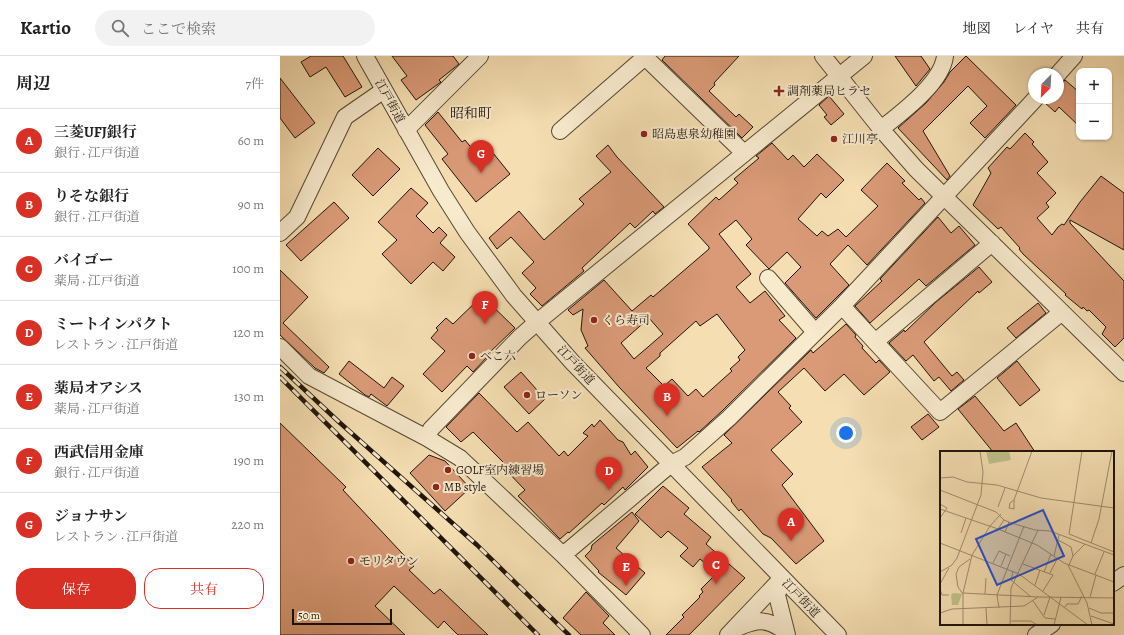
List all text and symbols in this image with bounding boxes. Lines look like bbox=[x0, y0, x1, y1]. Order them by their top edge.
search box bbox=[95, 10, 375, 46]
text: Kartio bbox=[20, 15, 71, 41]
icon: search bbox=[109, 17, 131, 39]
text: ここで検索 bbox=[141, 19, 216, 39]
text: 地図 bbox=[963, 19, 991, 38]
text: レイヤ bbox=[1013, 19, 1054, 38]
text: 共有 bbox=[1076, 19, 1104, 38]
north arrow bbox=[1028, 68, 1064, 104]
map controls bbox=[1076, 68, 1112, 140]
button: + bbox=[1076, 68, 1112, 104]
text: 周辺 bbox=[16, 72, 50, 95]
text: 7件 bbox=[246, 75, 264, 92]
street label: 江戸街道 bbox=[371, 76, 409, 126]
place label: 調剤薬局ヒラセ bbox=[787, 83, 871, 99]
marker: 調剤薬局ヒラセ bbox=[774, 86, 784, 96]
district label: 昭和町 bbox=[450, 104, 492, 123]
button: − bbox=[1076, 104, 1112, 140]
text: 三菱UFJ銀行 bbox=[54, 122, 137, 142]
place label: 昭島恵泉幼稚園 bbox=[652, 126, 736, 142]
marker: 昭島恵泉幼稚園 bbox=[639, 129, 649, 139]
place label: 江川亭 bbox=[842, 131, 878, 147]
text: A bbox=[25, 132, 33, 149]
text: 60 m bbox=[238, 132, 264, 149]
marker: 江川亭 bbox=[829, 134, 839, 144]
pin: G bbox=[468, 140, 494, 173]
text: 銀行 · 江戸街道 bbox=[54, 144, 140, 161]
text: りそな銀行 bbox=[54, 186, 129, 206]
text: B bbox=[25, 196, 33, 213]
text: 90 m bbox=[238, 196, 264, 213]
text: 銀行 · 江戸街道 bbox=[54, 208, 140, 225]
text: バイゴー bbox=[54, 250, 113, 270]
text: C bbox=[25, 260, 33, 277]
text: 100 m bbox=[232, 260, 264, 277]
text: 薬局 · 江戸街道 bbox=[54, 272, 140, 289]
pin: F bbox=[472, 291, 498, 324]
place label: くら寿司 bbox=[602, 312, 650, 328]
text: ミートインパクト bbox=[54, 314, 172, 334]
marker: くら寿司 bbox=[589, 315, 599, 325]
text: D bbox=[24, 324, 34, 341]
text: 120 m bbox=[233, 324, 264, 341]
text: レストラン · 江戸街道 bbox=[54, 336, 178, 353]
street label: 江戸街道 bbox=[554, 342, 598, 388]
place label: べこ六 bbox=[480, 348, 516, 364]
marker: べこ六 bbox=[467, 351, 477, 361]
text: 薬局オアシス bbox=[54, 378, 143, 398]
pin: B bbox=[654, 383, 680, 416]
place label: ローソン bbox=[535, 387, 583, 403]
text: E bbox=[25, 388, 33, 405]
text: 130 m bbox=[234, 388, 264, 405]
marker: ローソン bbox=[522, 390, 532, 400]
text: 薬局 · 江戸街道 bbox=[54, 400, 140, 417]
your location bbox=[836, 423, 856, 443]
text: 西武信用金庫 bbox=[54, 442, 144, 462]
inset map bbox=[940, 451, 1114, 625]
text: F bbox=[26, 452, 32, 469]
text: 190 m bbox=[233, 452, 264, 469]
pin: D bbox=[596, 457, 622, 490]
place label: GOLF室内練習場 bbox=[456, 462, 544, 478]
text: 銀行 · 江戸街道 bbox=[54, 464, 140, 481]
marker: GOLF室内練習場 bbox=[443, 465, 453, 475]
place label: MB style bbox=[444, 479, 486, 495]
marker: MB style bbox=[431, 482, 441, 492]
text: ジョナサン bbox=[54, 506, 128, 526]
pin: A bbox=[778, 508, 804, 541]
text: G bbox=[25, 516, 33, 533]
text: 220 m bbox=[231, 516, 264, 533]
text: レストラン · 江戸街道 bbox=[54, 528, 178, 545]
pin: C bbox=[703, 551, 729, 584]
place label: モリタウン bbox=[359, 553, 419, 569]
pin: E bbox=[613, 553, 639, 586]
marker: モリタウン bbox=[346, 556, 356, 566]
button: 保存 bbox=[16, 568, 136, 609]
button: 共有 bbox=[144, 568, 264, 609]
street label: 江戸街道 bbox=[779, 575, 823, 621]
scale bar bbox=[292, 607, 392, 626]
text: 50 m bbox=[298, 608, 320, 623]

